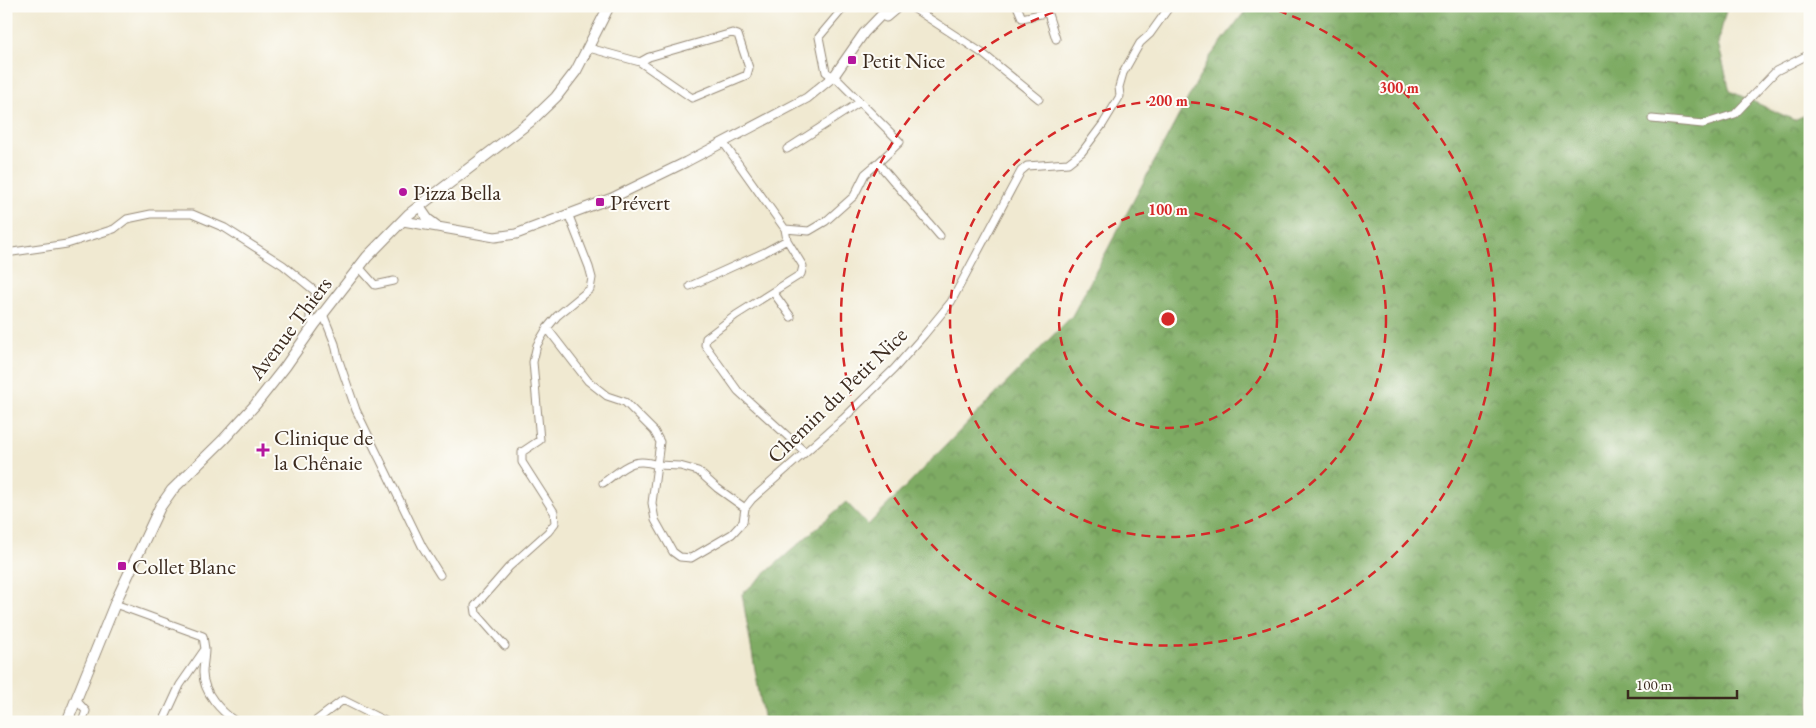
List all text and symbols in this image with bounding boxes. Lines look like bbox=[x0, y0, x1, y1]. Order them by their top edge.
place label: Petit Nice bbox=[862, 46, 946, 75]
marker: Petit Nice bbox=[846, 54, 858, 66]
text: 300 m bbox=[1379, 78, 1419, 97]
text: 200 m bbox=[1148, 91, 1188, 110]
place label: Pizza Bella bbox=[413, 178, 501, 207]
marker: Pizza Bella bbox=[397, 186, 409, 198]
place label: Prévert bbox=[610, 188, 670, 217]
marker: Prévert bbox=[594, 196, 606, 208]
text: 100 m bbox=[1148, 200, 1188, 219]
street label: Avenue Thiers bbox=[241, 271, 338, 386]
centre of rings bbox=[1159, 310, 1177, 328]
street label: Chemin du Petit Nice bbox=[761, 320, 914, 469]
place label: Clinique de la Chênaie bbox=[274, 423, 373, 477]
marker: Clinique de la Chênaie bbox=[256, 443, 270, 457]
place label: Collet Blanc bbox=[132, 552, 236, 581]
marker: Collet Blanc bbox=[116, 560, 128, 572]
scale bar bbox=[1628, 668, 1737, 700]
text: 100 m bbox=[1636, 675, 1673, 694]

